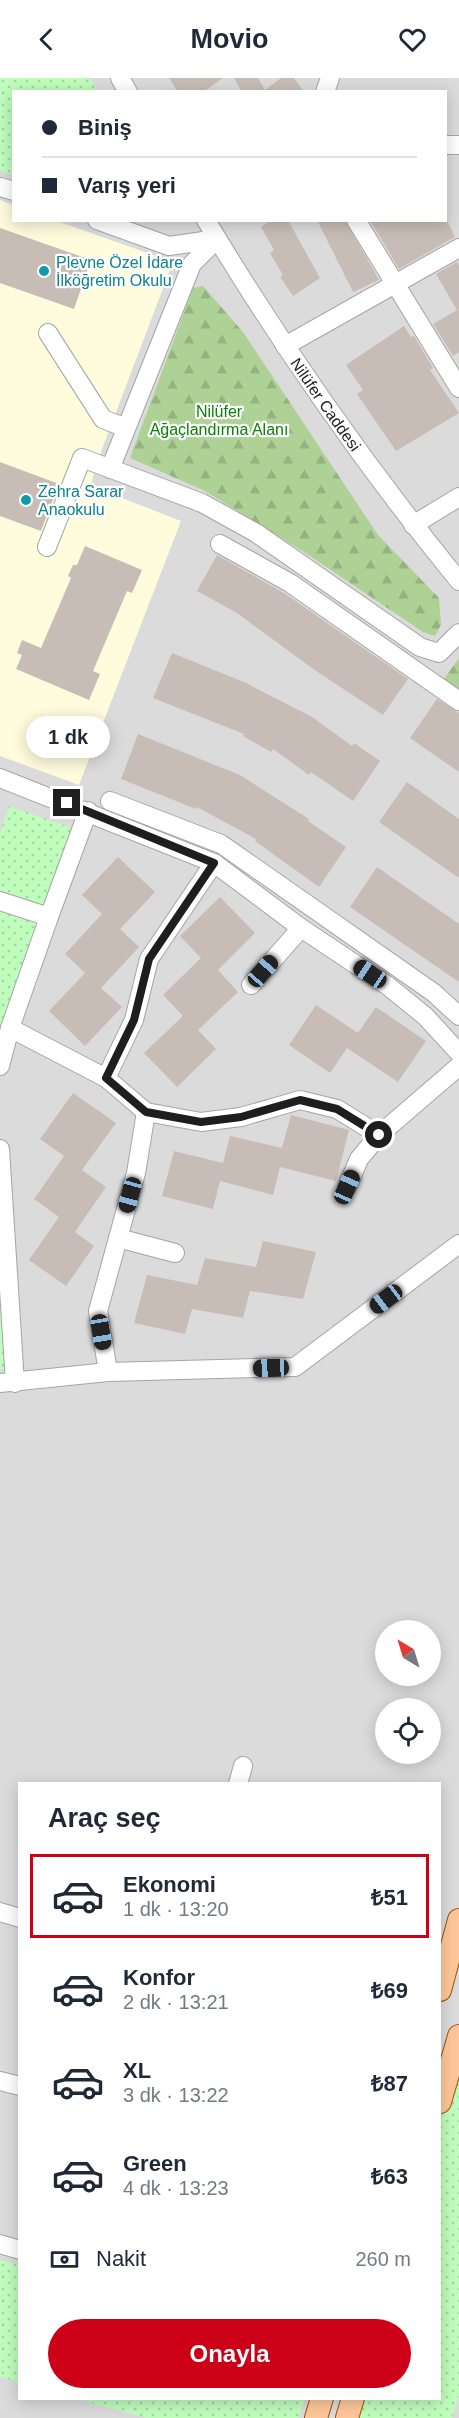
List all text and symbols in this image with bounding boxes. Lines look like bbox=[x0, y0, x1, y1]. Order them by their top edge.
icon: back bbox=[30, 23, 63, 56]
icon: heart bbox=[396, 23, 429, 56]
text: Movio bbox=[191, 24, 269, 54]
text: Biniş bbox=[78, 115, 132, 140]
text: Varış yeri bbox=[78, 173, 176, 198]
place label: Plevne Özel İdare İlköğretim Okulu bbox=[56, 253, 183, 289]
marker: Plevne Özel İdare İlköğretim Okulu bbox=[37, 264, 51, 278]
street label: Nilüfer Caddesi bbox=[287, 355, 364, 454]
park label: Nilüfer Ağaçlandırma Alanı bbox=[150, 403, 288, 438]
place label: Zehra Sarar Anaokulu bbox=[38, 483, 124, 518]
marker: Zehra Sarar Anaokulu bbox=[19, 493, 33, 507]
callout: 1 dk bbox=[25, 716, 109, 758]
text: 1 dk bbox=[48, 726, 88, 748]
route end bbox=[53, 789, 80, 816]
car bbox=[244, 952, 282, 990]
car bbox=[350, 956, 390, 992]
route start bbox=[365, 1121, 392, 1148]
car bbox=[331, 1167, 363, 1207]
car bbox=[117, 1175, 143, 1215]
car bbox=[366, 1281, 406, 1317]
car bbox=[89, 1313, 113, 1351]
car bbox=[253, 1358, 289, 1378]
north arrow bbox=[375, 1620, 441, 1686]
map controls bbox=[375, 1620, 441, 1764]
button: locate bbox=[375, 1698, 441, 1764]
text: Araç seç bbox=[48, 1803, 161, 1833]
icon: car bbox=[51, 1869, 105, 1923]
text: Ekonomi bbox=[123, 1872, 216, 1897]
text: ₺51 bbox=[371, 1885, 408, 1910]
text: 1 dk · 13:20 bbox=[123, 1898, 229, 1920]
icon: car bbox=[51, 1962, 105, 2016]
text: Konfor bbox=[123, 1965, 195, 1990]
text: ₺69 bbox=[371, 1978, 408, 2003]
text: 2 dk · 13:21 bbox=[123, 1991, 229, 2013]
icon: car bbox=[51, 2055, 105, 2109]
text: XL bbox=[123, 2058, 151, 2083]
text: ₺87 bbox=[371, 2071, 408, 2096]
text: 3 dk · 13:22 bbox=[123, 2084, 229, 2106]
icon: car bbox=[51, 2148, 105, 2202]
text: Green bbox=[123, 2151, 187, 2176]
text: ₺63 bbox=[371, 2164, 408, 2189]
text: 4 dk · 13:23 bbox=[123, 2177, 229, 2199]
icon: cash bbox=[48, 2243, 81, 2276]
text: Nakit bbox=[96, 2246, 146, 2271]
text: 260 m bbox=[355, 2248, 411, 2270]
button: Onayla bbox=[48, 2319, 411, 2388]

